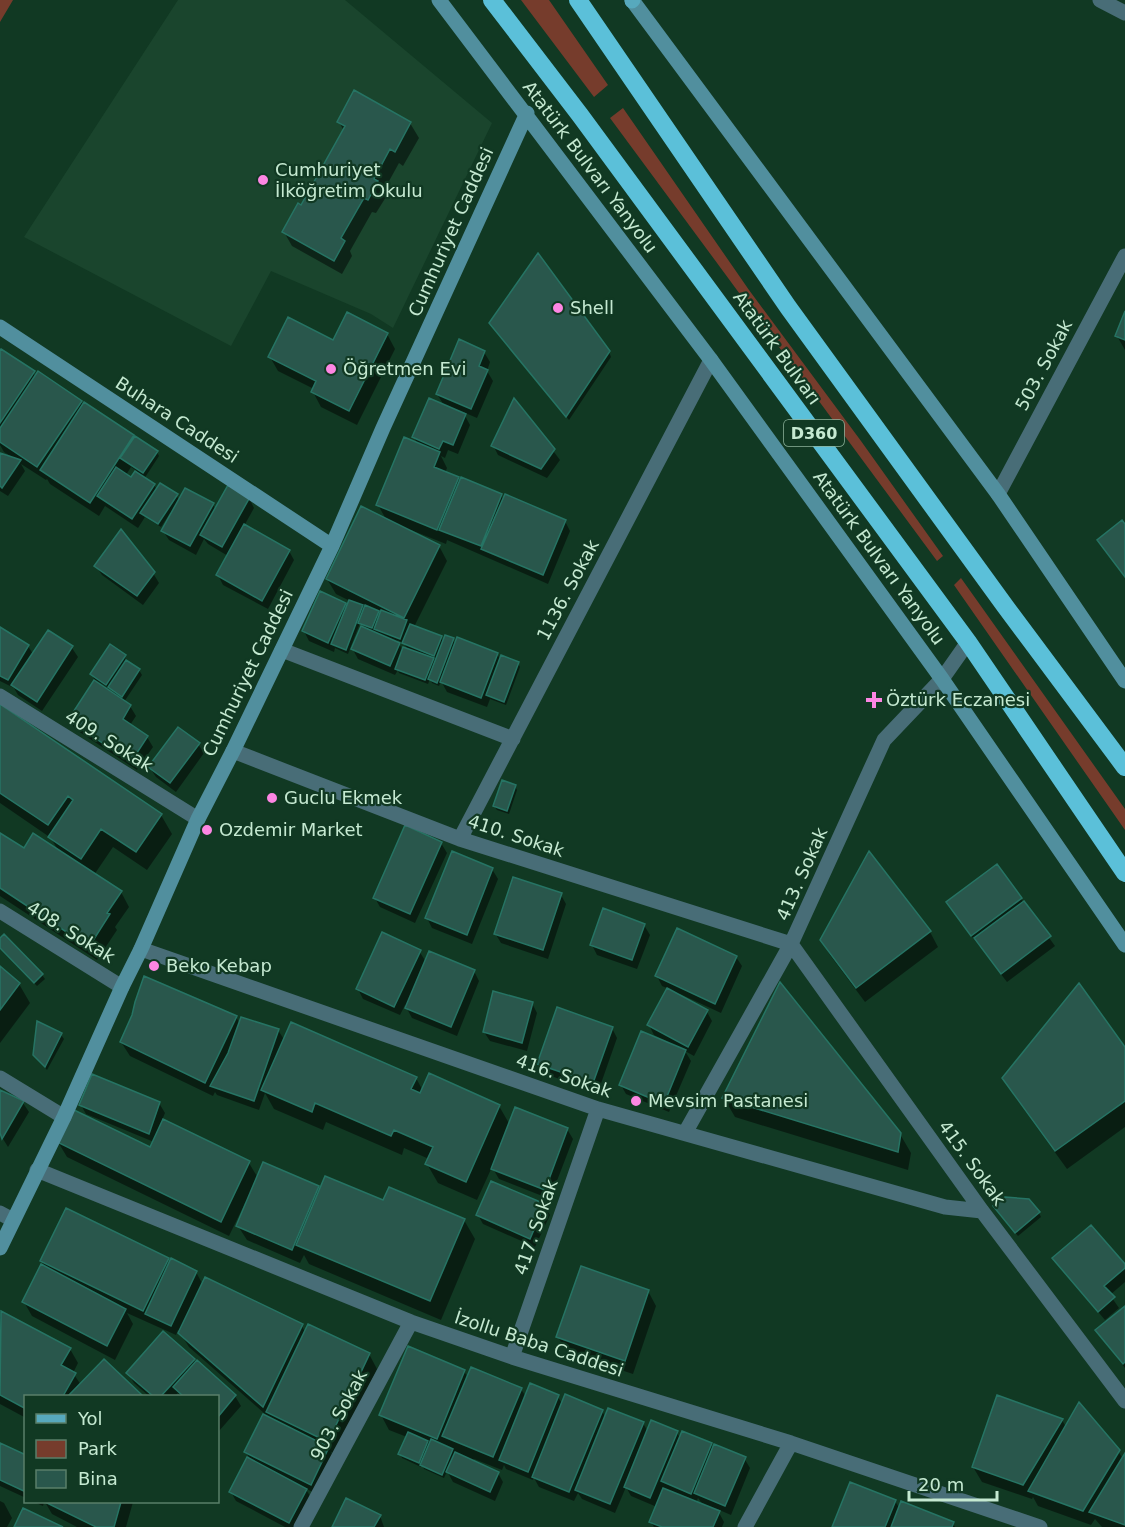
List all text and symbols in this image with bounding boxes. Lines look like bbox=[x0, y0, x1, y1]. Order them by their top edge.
street label: Atatürk Bulvarı Yanyolu bbox=[519, 77, 662, 257]
street label: Cumhuriyet Caddesi bbox=[404, 144, 497, 320]
place label: Cumhuriyet İlköğretim Okulu bbox=[275, 159, 423, 201]
marker: Cumhuriyet İlköğretim Okulu bbox=[256, 173, 270, 187]
street label: Atatürk Bulvarı bbox=[729, 287, 826, 408]
place label: Shell bbox=[570, 297, 614, 318]
marker: Shell bbox=[551, 301, 565, 315]
street label: 503. Sokak bbox=[1011, 315, 1077, 414]
place label: Öğretmen Evi bbox=[343, 358, 467, 379]
marker: Öğretmen Evi bbox=[324, 362, 338, 376]
street label: Buhara Caddesi bbox=[112, 372, 243, 467]
road number: D360 bbox=[784, 420, 844, 446]
street label: Atatürk Bulvarı Yanyolu bbox=[809, 467, 950, 649]
street label: 1136. Sokak bbox=[532, 535, 603, 644]
street label: Cumhuriyet Caddesi bbox=[198, 586, 297, 760]
place label: Öztürk Eczanesi bbox=[886, 689, 1030, 710]
marker: Öztürk Eczanesi bbox=[867, 693, 881, 707]
street label: 409. Sokak bbox=[61, 705, 158, 776]
place label: Guclu Ekmek bbox=[284, 787, 403, 808]
marker: Guclu Ekmek bbox=[265, 791, 279, 805]
street label: 410. Sokak bbox=[465, 810, 567, 861]
place label: Ozdemir Market bbox=[219, 819, 363, 840]
marker: Ozdemir Market bbox=[200, 823, 214, 837]
street label: 413. Sokak bbox=[772, 823, 832, 924]
street label: 408. Sokak bbox=[23, 896, 120, 967]
place label: Beko Kebap bbox=[166, 955, 272, 976]
marker: Beko Kebap bbox=[147, 959, 161, 973]
street label: 416. Sokak bbox=[514, 1049, 615, 1102]
place label: Mevsim Pastanesi bbox=[648, 1090, 808, 1111]
marker: Mevsim Pastanesi bbox=[629, 1094, 643, 1108]
street label: 415. Sokak bbox=[935, 1116, 1011, 1210]
street label: 417. Sokak bbox=[509, 1176, 562, 1277]
street label: İzollu Baba Caddesi bbox=[452, 1306, 626, 1381]
street label: 903. Sokak bbox=[306, 1365, 372, 1464]
legend bbox=[24, 1395, 219, 1503]
text: Yol bbox=[77, 1408, 103, 1429]
text: Park bbox=[78, 1438, 117, 1459]
scale bar bbox=[909, 1464, 998, 1502]
text: Bina bbox=[78, 1468, 118, 1489]
text: 20 m bbox=[918, 1474, 964, 1495]

